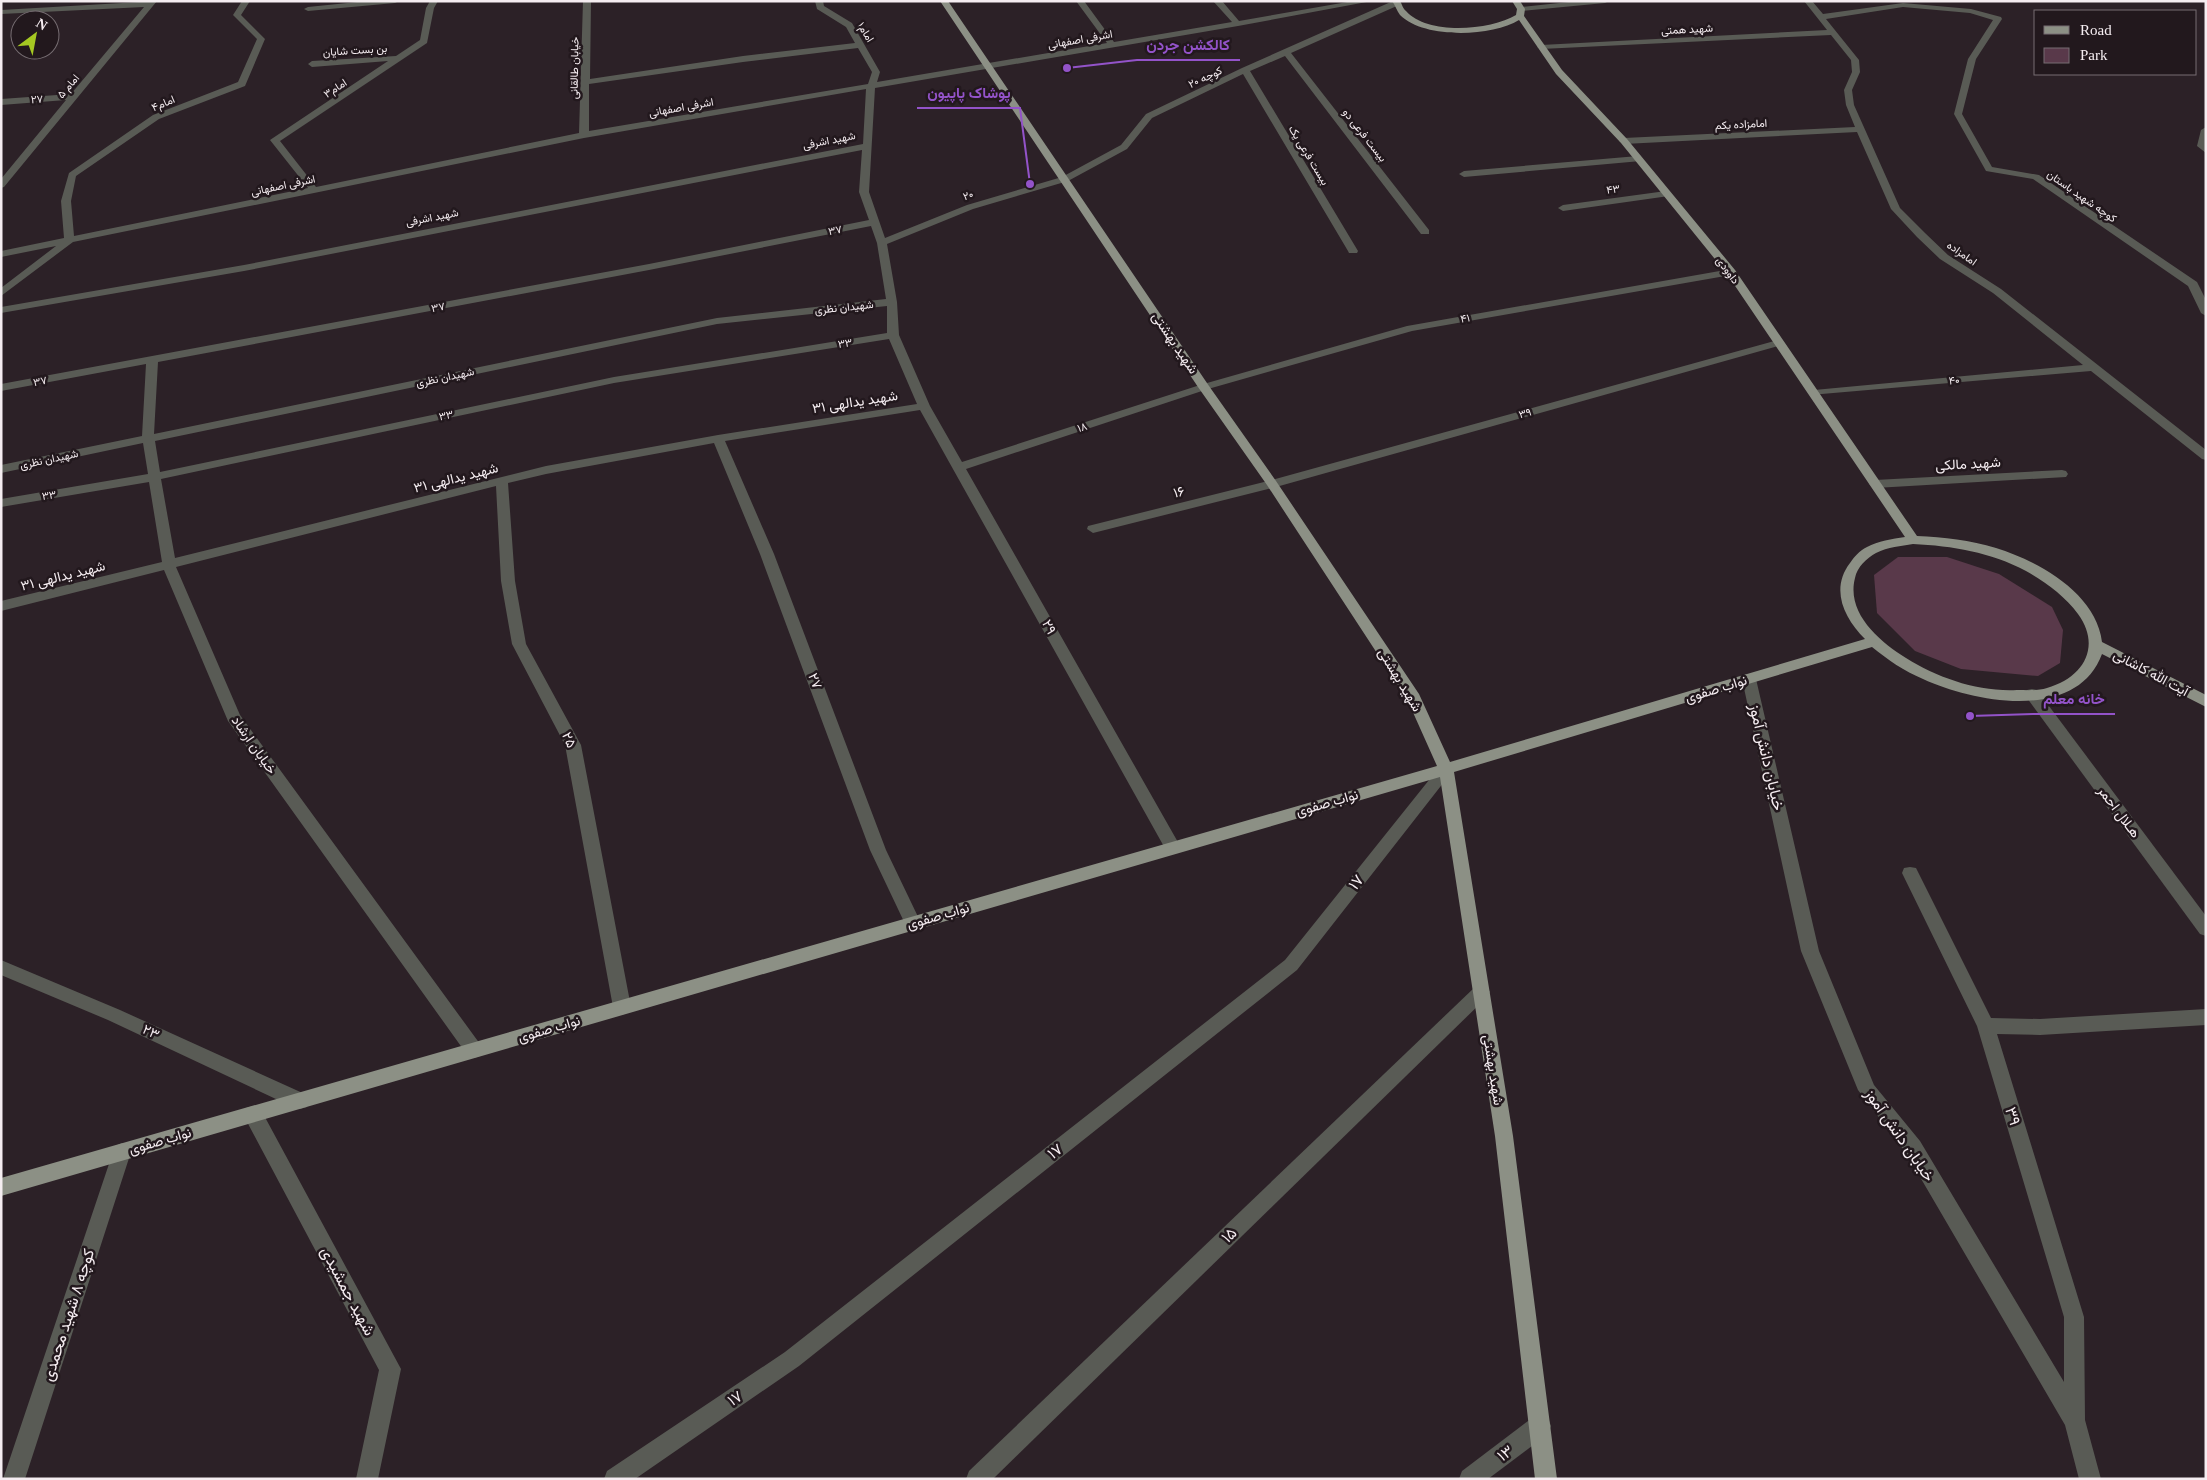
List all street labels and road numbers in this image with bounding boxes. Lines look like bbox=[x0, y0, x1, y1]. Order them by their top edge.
street label: امام۱ bbox=[854, 20, 877, 45]
street label: شهید همتی bbox=[1661, 22, 1714, 37]
street label: اشرفی اصفهانی bbox=[1047, 27, 1113, 52]
street label: خیابان طالقانی bbox=[567, 37, 582, 99]
street label: بن بست شایان bbox=[322, 42, 388, 59]
street label: کوچه ۲۰ bbox=[1186, 64, 1225, 92]
street label: امام ۵ bbox=[55, 72, 83, 102]
street label: امام۳ bbox=[321, 76, 350, 102]
street label: ۲۷ bbox=[31, 93, 44, 105]
street label: امام۴ bbox=[150, 93, 177, 115]
street label: اشرفی اصفهانی bbox=[648, 95, 714, 120]
street label: بیست فرعی دو bbox=[1340, 106, 1389, 164]
street label: امامزاده یکم bbox=[1715, 117, 1768, 133]
street label: بیست فرعی یک bbox=[1286, 123, 1331, 187]
street label: شهید اشرفی bbox=[802, 129, 857, 152]
street label: کوچه شهید باستان bbox=[2044, 168, 2119, 226]
street label: اشرفی اصفهانی bbox=[250, 172, 316, 199]
street label: ۴۳ bbox=[1606, 182, 1620, 196]
street label: ۲۰ bbox=[961, 188, 975, 202]
street label: شهید اشرفی bbox=[405, 206, 460, 229]
street label: ۳۷ bbox=[827, 223, 843, 237]
street label: امامزاده bbox=[1944, 238, 1979, 268]
street label: داوودی bbox=[1713, 254, 1742, 286]
street label: شهیدان نظری bbox=[814, 298, 875, 317]
street label: ۳۷ bbox=[430, 300, 446, 314]
street label: شهید بهشتی bbox=[1148, 309, 1201, 377]
street label: ۴۱ bbox=[1459, 311, 1471, 325]
street label: ۳۳ bbox=[837, 336, 853, 350]
street label: شهیدان نظری bbox=[415, 365, 476, 390]
street label: ۳۷ bbox=[32, 374, 48, 388]
street label: ۴۰ bbox=[1948, 374, 1960, 386]
street label: ۳۱ شهید یدالهی bbox=[811, 388, 899, 417]
street label: ۳۹ bbox=[1517, 406, 1533, 420]
street label: ۳۳ bbox=[438, 408, 454, 422]
street label: ۱۸ bbox=[1076, 420, 1089, 434]
street label: شهیدان نظری bbox=[19, 447, 80, 472]
street label: شهید مالکی bbox=[1935, 455, 2001, 474]
street label: ۳۱ شهید یدالهی bbox=[412, 460, 500, 497]
street label: ۱۶ bbox=[1172, 483, 1186, 501]
street label: ۳۳ bbox=[41, 488, 57, 502]
street label: ۳۱ شهید یدالهی bbox=[19, 558, 107, 595]
street label: ۲۹ bbox=[1039, 617, 1059, 637]
street label: شهید بهشتی bbox=[1374, 646, 1425, 715]
street label: آیت الله کاشانی bbox=[2110, 646, 2193, 701]
street label: ۲۷ bbox=[805, 671, 825, 691]
street label: نواب صفوی bbox=[1683, 672, 1749, 706]
street label: خیابان دانش آموز bbox=[1744, 701, 1788, 813]
street label: خیابان ارشاد bbox=[228, 713, 279, 777]
street label: ۲۵ bbox=[559, 730, 579, 750]
street label: هـلال احمر bbox=[2093, 783, 2143, 842]
street label: نواب صفوی bbox=[1294, 787, 1360, 820]
street label: ۱۷ bbox=[1345, 871, 1367, 893]
street label: نواب صفوی bbox=[905, 900, 971, 933]
street label: نواب صفوی bbox=[516, 1013, 582, 1046]
street label: ۲۳ bbox=[140, 1022, 162, 1042]
street label: شهید بهشتی bbox=[1479, 1034, 1506, 1106]
street label: خیابان دانش آموز bbox=[1860, 1085, 1938, 1186]
street label: ۳۹ bbox=[2002, 1105, 2024, 1127]
street label: نواب صفوی bbox=[127, 1125, 193, 1158]
street label: ۱۷ bbox=[1044, 1140, 1066, 1162]
street label: ۱۵ bbox=[1218, 1224, 1240, 1246]
street label: شهید جمشیدی bbox=[316, 1244, 378, 1339]
street label: کوچه ۸ شهید محمدی bbox=[39, 1247, 100, 1384]
street label: ۱۷ bbox=[724, 1387, 746, 1409]
street label: ۱۳ bbox=[1494, 1442, 1516, 1464]

